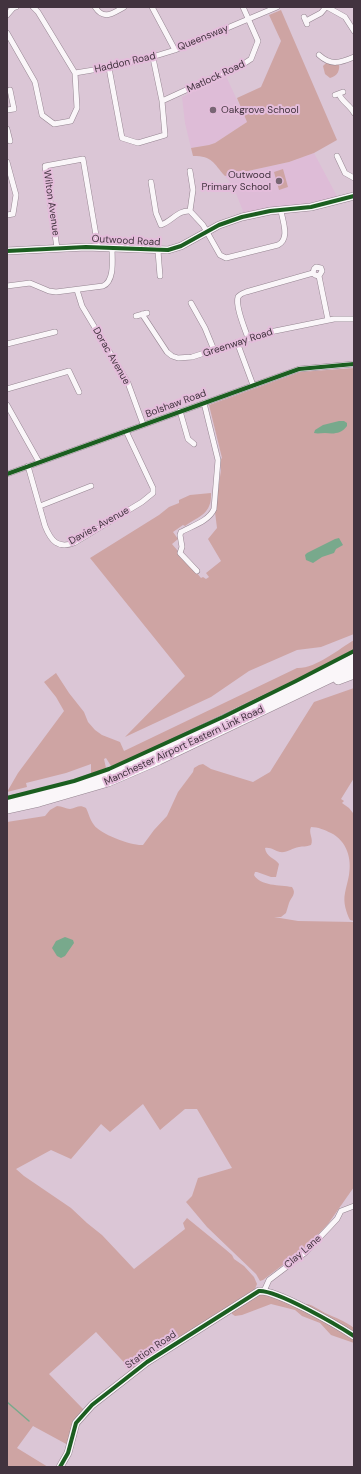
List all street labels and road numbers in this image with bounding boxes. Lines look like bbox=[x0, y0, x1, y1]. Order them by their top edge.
street label: Queensway bbox=[176, 22, 230, 54]
street label: Haddon Road bbox=[93, 50, 157, 76]
street label: Matlock Road bbox=[185, 58, 247, 96]
street label: Wilton Avenue bbox=[40, 169, 62, 237]
street label: Outwood Road bbox=[91, 233, 161, 249]
street label: Dorac Avenue bbox=[90, 325, 132, 387]
street label: Greenway Road bbox=[202, 326, 274, 360]
street label: Bolshaw Road bbox=[144, 387, 208, 421]
street label: Davies Avenue bbox=[67, 504, 131, 548]
street label: Manchester Airport Eastern Link Road bbox=[102, 704, 266, 788]
street label: Clay Lane bbox=[282, 1233, 324, 1271]
street label: Station Road bbox=[123, 1329, 179, 1371]

